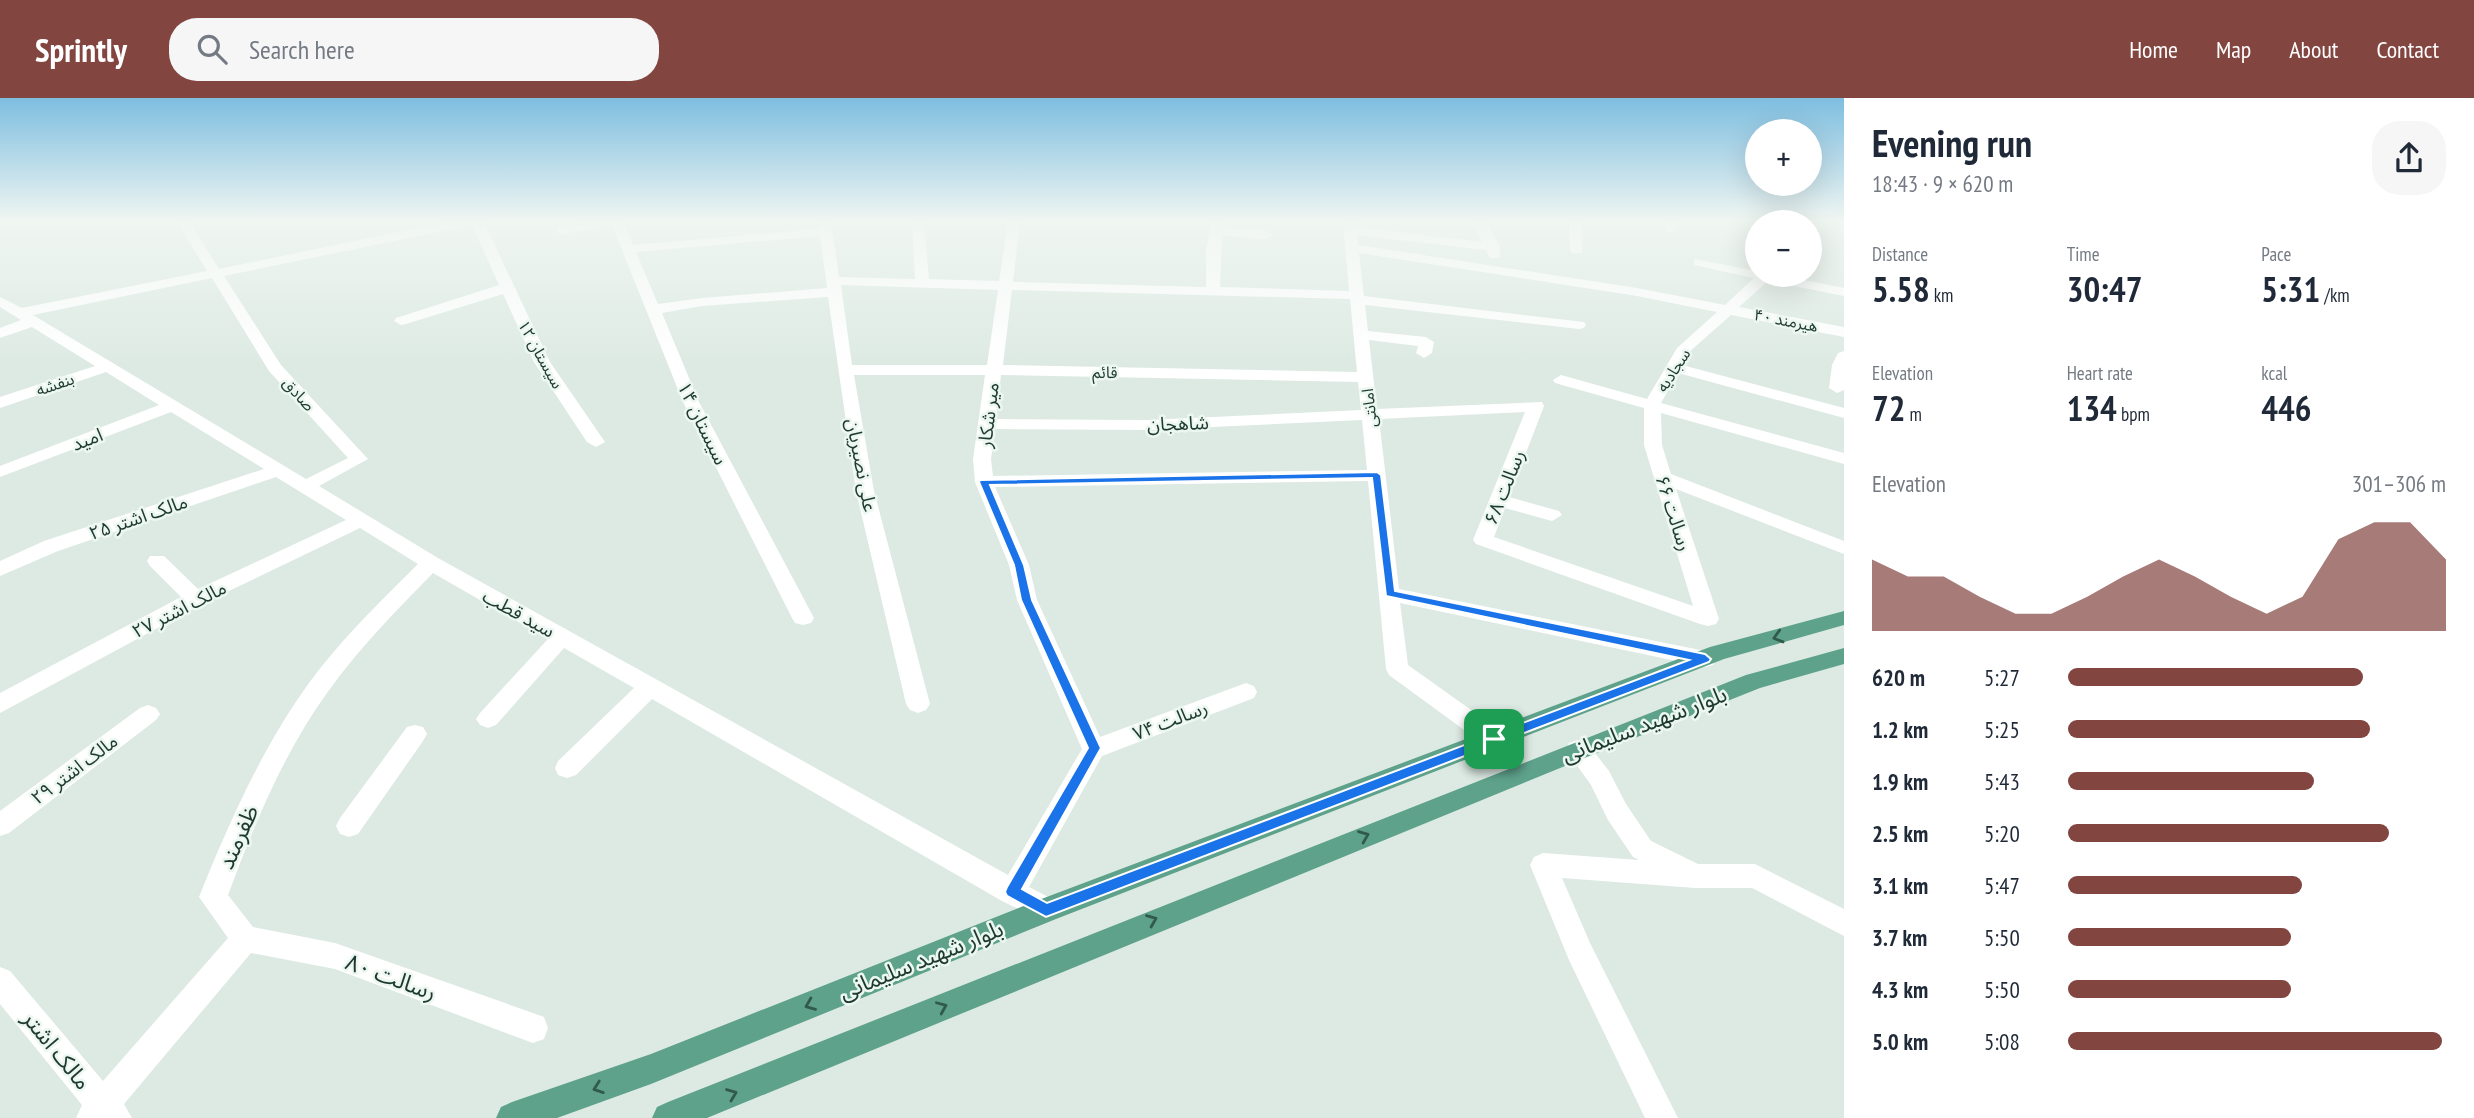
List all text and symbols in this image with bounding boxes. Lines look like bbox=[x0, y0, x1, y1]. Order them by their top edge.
search box bbox=[169, 18, 659, 81]
text: Sprintly bbox=[35, 28, 127, 71]
icon: search bbox=[193, 30, 231, 68]
text: Search here bbox=[249, 33, 355, 66]
text: Home bbox=[2129, 34, 2178, 65]
text: Map bbox=[2216, 34, 2251, 65]
text: About bbox=[2289, 34, 2338, 65]
text: Contact bbox=[2376, 34, 2439, 65]
text: Evening run bbox=[1872, 118, 2032, 167]
map controls bbox=[1745, 119, 1822, 287]
button: + bbox=[1745, 119, 1822, 196]
button: share bbox=[2372, 121, 2446, 195]
text: 18:43 · 9 × 620 m bbox=[1872, 169, 2013, 198]
button: − bbox=[1745, 210, 1822, 287]
text: Distance bbox=[1872, 242, 1928, 266]
text: Time bbox=[2067, 242, 2100, 266]
text: Pace bbox=[2261, 242, 2291, 266]
text: 5.58 bbox=[1872, 266, 1930, 312]
text: 30:47 bbox=[2067, 266, 2142, 312]
text: 5:31 bbox=[2261, 266, 2320, 312]
text: km bbox=[1930, 283, 1953, 307]
text: /km bbox=[2320, 283, 2350, 307]
street label: هیرمند ۴۰ bbox=[1752, 304, 1820, 336]
street label: سیستان ۱۲ bbox=[514, 316, 568, 392]
street label: سجادیه bbox=[1652, 345, 1694, 395]
text: Elevation bbox=[1872, 361, 1933, 385]
text: Heart rate bbox=[2067, 361, 2133, 385]
text: kcal bbox=[2261, 361, 2287, 385]
street label: قائم bbox=[1092, 362, 1118, 385]
street label: بنفشه bbox=[33, 368, 77, 400]
street label: صادق bbox=[278, 373, 320, 415]
street label: سیستان ۱۴ bbox=[673, 377, 733, 469]
street label: میر شکار bbox=[972, 381, 1004, 450]
text: 72 bbox=[1872, 385, 1905, 431]
text: 134 bbox=[2067, 385, 2117, 431]
text: 446 bbox=[2261, 385, 2312, 431]
street label: امانتی bbox=[1357, 388, 1381, 428]
text: m bbox=[1905, 402, 1922, 426]
text: bpm bbox=[2117, 402, 2150, 426]
street label: شاهجان bbox=[1147, 410, 1209, 436]
street label: علی نصیریان bbox=[841, 416, 883, 514]
street label: امید bbox=[68, 422, 106, 456]
street label: رسالت ۶۸ bbox=[1478, 446, 1530, 528]
text: Elevation bbox=[1872, 469, 1946, 498]
text: 301–306 m bbox=[2352, 469, 2446, 498]
street label: رسالت ۶۶ bbox=[1650, 472, 1698, 554]
street label: مالک اشتر ۲۵ bbox=[85, 489, 191, 545]
street label: مالک اشتر ۲۷ bbox=[128, 575, 230, 643]
street label: سید قطب bbox=[479, 583, 559, 643]
one-way arrow bbox=[1773, 628, 1785, 643]
text: 620 m bbox=[1872, 663, 1925, 692]
text: 5:27 bbox=[1984, 663, 2020, 692]
street label: بلوار شهید سلیمانی bbox=[1557, 679, 1731, 768]
street label: رسالت ۷۴ bbox=[1129, 695, 1211, 745]
pin bbox=[1464, 709, 1524, 769]
text: 1.2 km bbox=[1872, 715, 1928, 744]
text: 5:25 bbox=[1984, 715, 2020, 744]
icon: arrive bbox=[1475, 720, 1513, 758]
street label: مالک اشتر ۲۹ bbox=[26, 728, 122, 810]
text: 1.9 km bbox=[1872, 767, 1928, 796]
text: 5:43 bbox=[1984, 767, 2020, 796]
street label: ظفرمند bbox=[211, 800, 264, 873]
text: 2.5 km bbox=[1872, 819, 1928, 848]
text: 5:20 bbox=[1984, 819, 2020, 848]
one-way arrow bbox=[1357, 830, 1369, 844]
text: 3.1 km bbox=[1872, 871, 1928, 900]
text: 5:47 bbox=[1984, 871, 2020, 900]
street label: بلوار شهید سلیمانی bbox=[834, 913, 1007, 1006]
one-way arrow bbox=[1146, 915, 1158, 929]
text: 3.7 km bbox=[1872, 923, 1927, 952]
text: 5:50 bbox=[1984, 923, 2020, 952]
street label: رسالت ۸۰ bbox=[342, 947, 441, 1006]
text: 4.3 km bbox=[1872, 975, 1928, 1004]
text: 5:50 bbox=[1984, 975, 2020, 1004]
one-way arrow bbox=[805, 997, 818, 1011]
one-way arrow bbox=[935, 1001, 947, 1015]
street label: مالک اشتر bbox=[16, 1004, 98, 1095]
text: 5.0 km bbox=[1872, 1027, 1928, 1056]
text: 5:08 bbox=[1984, 1027, 2020, 1056]
one-way arrow bbox=[593, 1079, 605, 1093]
one-way arrow bbox=[725, 1088, 737, 1102]

